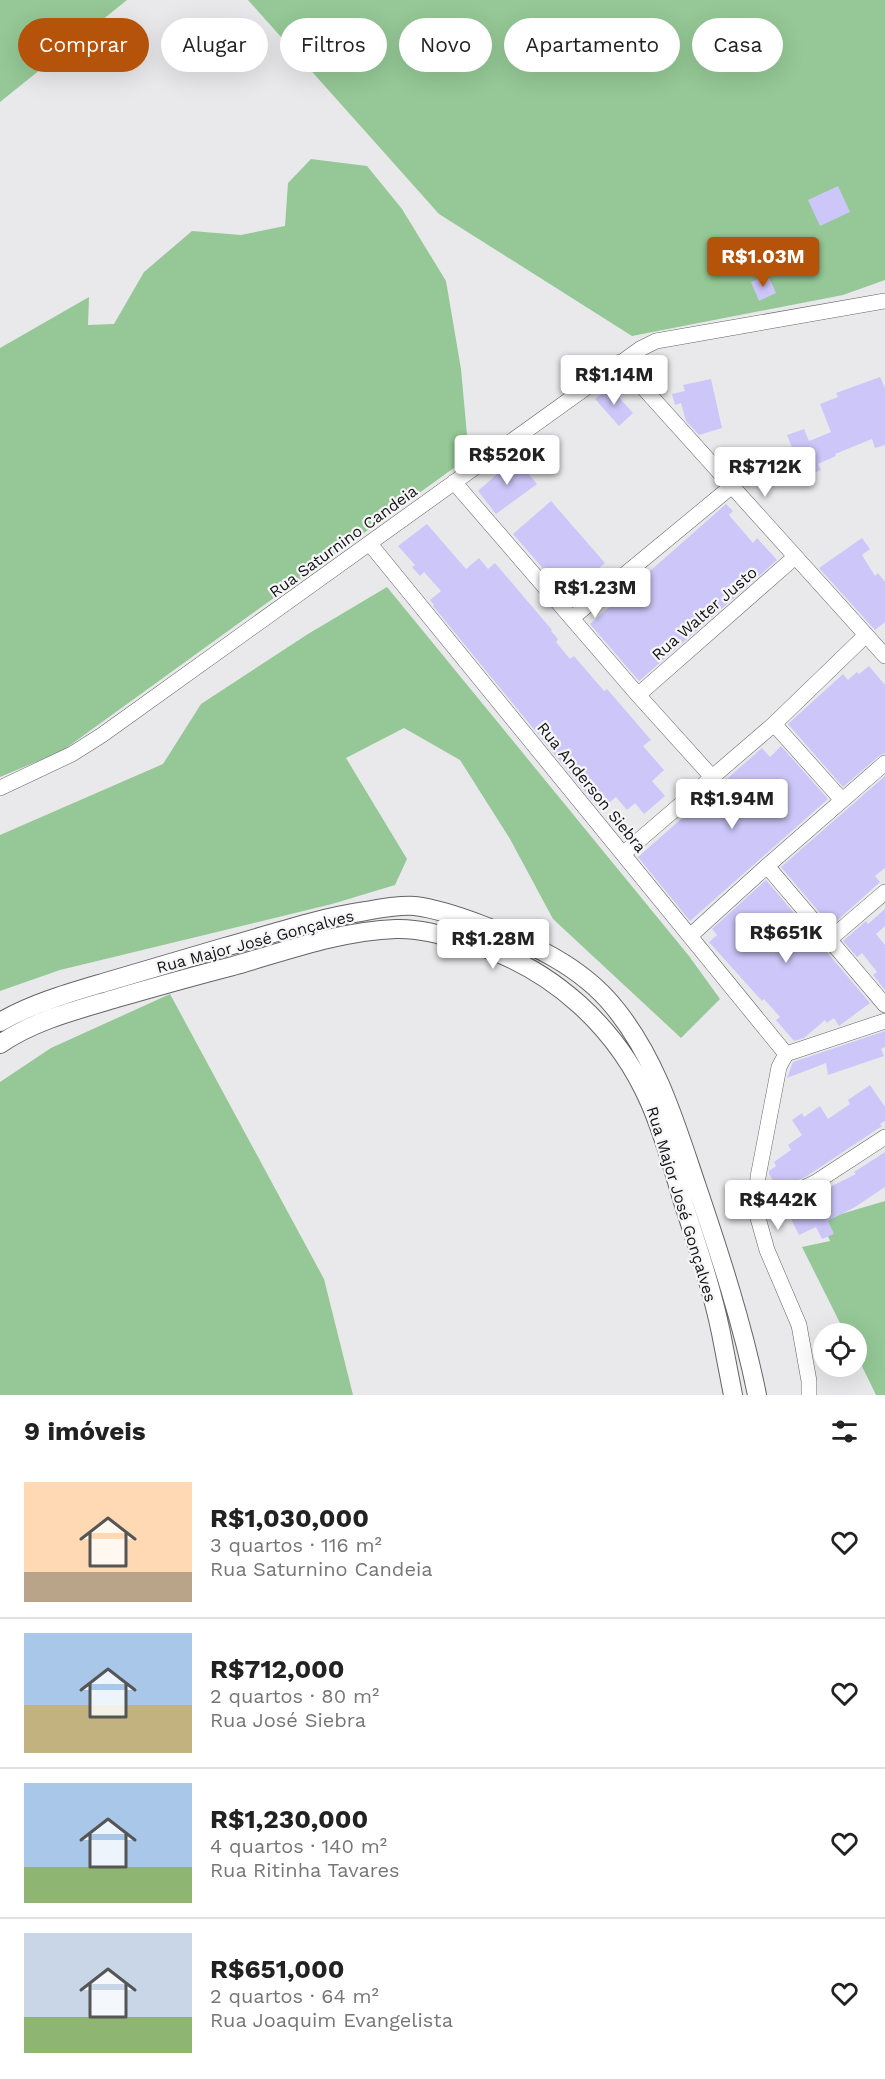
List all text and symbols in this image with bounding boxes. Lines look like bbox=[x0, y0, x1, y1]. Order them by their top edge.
chip: Comprar bbox=[18, 18, 149, 72]
chip: Alugar bbox=[161, 18, 268, 72]
chip: Filtros bbox=[280, 18, 387, 72]
chip: Novo bbox=[399, 18, 492, 72]
chip: Apartamento bbox=[504, 18, 680, 72]
chip: Casa bbox=[692, 18, 783, 72]
pin: R$1.03M bbox=[708, 237, 818, 288]
text: R$1.03M bbox=[721, 244, 805, 268]
pin: R$1.14M bbox=[559, 355, 669, 406]
text: R$1.14M bbox=[575, 362, 653, 386]
pin: R$520K bbox=[458, 435, 556, 486]
text: R$520K bbox=[469, 442, 545, 466]
pin: R$712K bbox=[716, 447, 814, 498]
text: R$712K bbox=[728, 454, 802, 478]
street label: Rua Saturnino Candeia bbox=[266, 481, 421, 601]
street label: Rua Walter Justo bbox=[648, 563, 761, 664]
pin: R$1.23M bbox=[540, 568, 650, 619]
text: R$1.23M bbox=[554, 575, 637, 599]
street label: Rua Anderson Siebra bbox=[533, 718, 650, 856]
pin: R$1.94M bbox=[677, 779, 787, 830]
text: R$1.94M bbox=[690, 786, 774, 810]
street label: Rua Major José Gonçalves bbox=[154, 906, 356, 977]
pin: R$651K bbox=[737, 913, 835, 964]
pin: R$1.28M bbox=[438, 919, 548, 970]
text: R$651K bbox=[749, 920, 823, 944]
text: R$1.28M bbox=[451, 926, 535, 950]
street label: Rua Major José Gonçalves bbox=[643, 1104, 720, 1304]
pin: R$442K bbox=[729, 1180, 827, 1231]
text: R$442K bbox=[739, 1187, 817, 1211]
map controls bbox=[813, 1323, 867, 1377]
button: locate bbox=[813, 1323, 867, 1377]
icon: filters bbox=[828, 1415, 861, 1448]
text: 9 imóveis bbox=[24, 1416, 146, 1446]
text: R$1,030,000 bbox=[210, 1503, 369, 1533]
icon: home bbox=[72, 1506, 144, 1578]
icon: heart bbox=[828, 1526, 861, 1559]
text: 3 quartos · 116 m² bbox=[210, 1533, 382, 1557]
text: Rua Saturnino Candeia bbox=[210, 1557, 433, 1581]
text: R$712,000 bbox=[210, 1654, 345, 1684]
icon: home bbox=[72, 1657, 144, 1729]
icon: heart bbox=[828, 1677, 861, 1710]
text: 2 quartos · 80 m² bbox=[210, 1684, 379, 1708]
text: Rua José Siebra bbox=[210, 1708, 366, 1732]
text: R$1,230,000 bbox=[210, 1804, 368, 1834]
icon: home bbox=[72, 1807, 144, 1879]
icon: heart bbox=[828, 1827, 861, 1860]
text: 4 quartos · 140 m² bbox=[210, 1834, 387, 1858]
text: Rua Ritinha Tavares bbox=[210, 1858, 400, 1882]
text: R$651,000 bbox=[210, 1954, 344, 1984]
icon: home bbox=[72, 1957, 144, 2029]
icon: heart bbox=[828, 1977, 861, 2010]
text: 2 quartos · 64 m² bbox=[210, 1984, 379, 2008]
text: Rua Joaquim Evangelista bbox=[210, 2008, 453, 2032]

